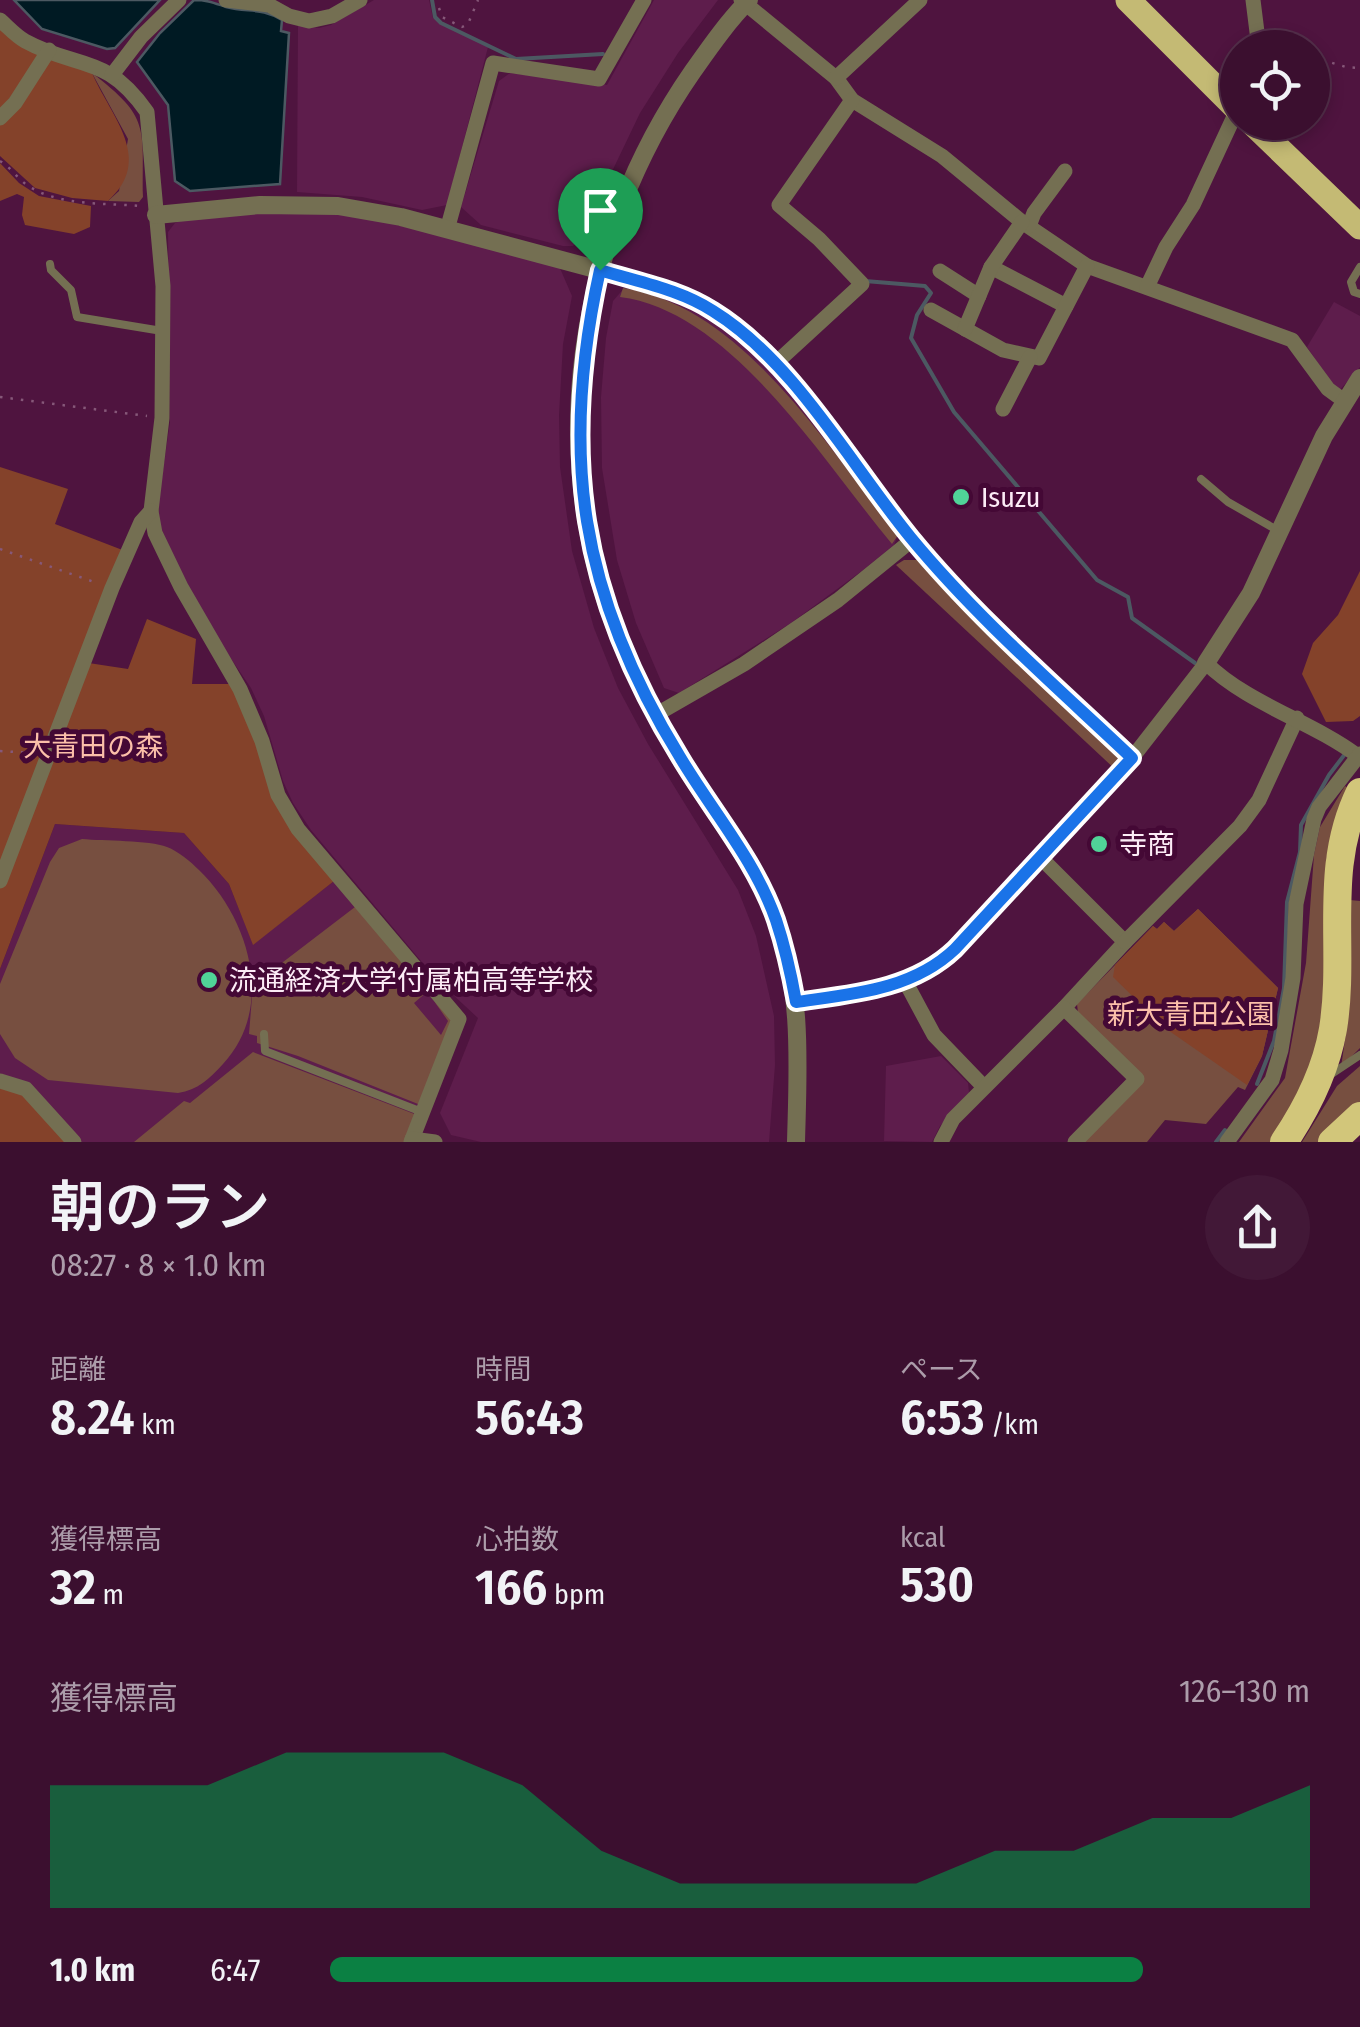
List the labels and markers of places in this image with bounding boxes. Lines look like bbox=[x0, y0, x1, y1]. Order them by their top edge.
pin bbox=[558, 168, 643, 271]
place label: Isuzu bbox=[981, 481, 1040, 514]
marker: Isuzu bbox=[950, 486, 972, 508]
place label: 寺商 bbox=[1119, 828, 1175, 861]
marker: 寺商 bbox=[1088, 833, 1110, 855]
place label: 流通経済大学付属柏高等学校 bbox=[229, 964, 593, 997]
marker: 流通経済大学付属柏高等学校 bbox=[198, 969, 220, 991]

